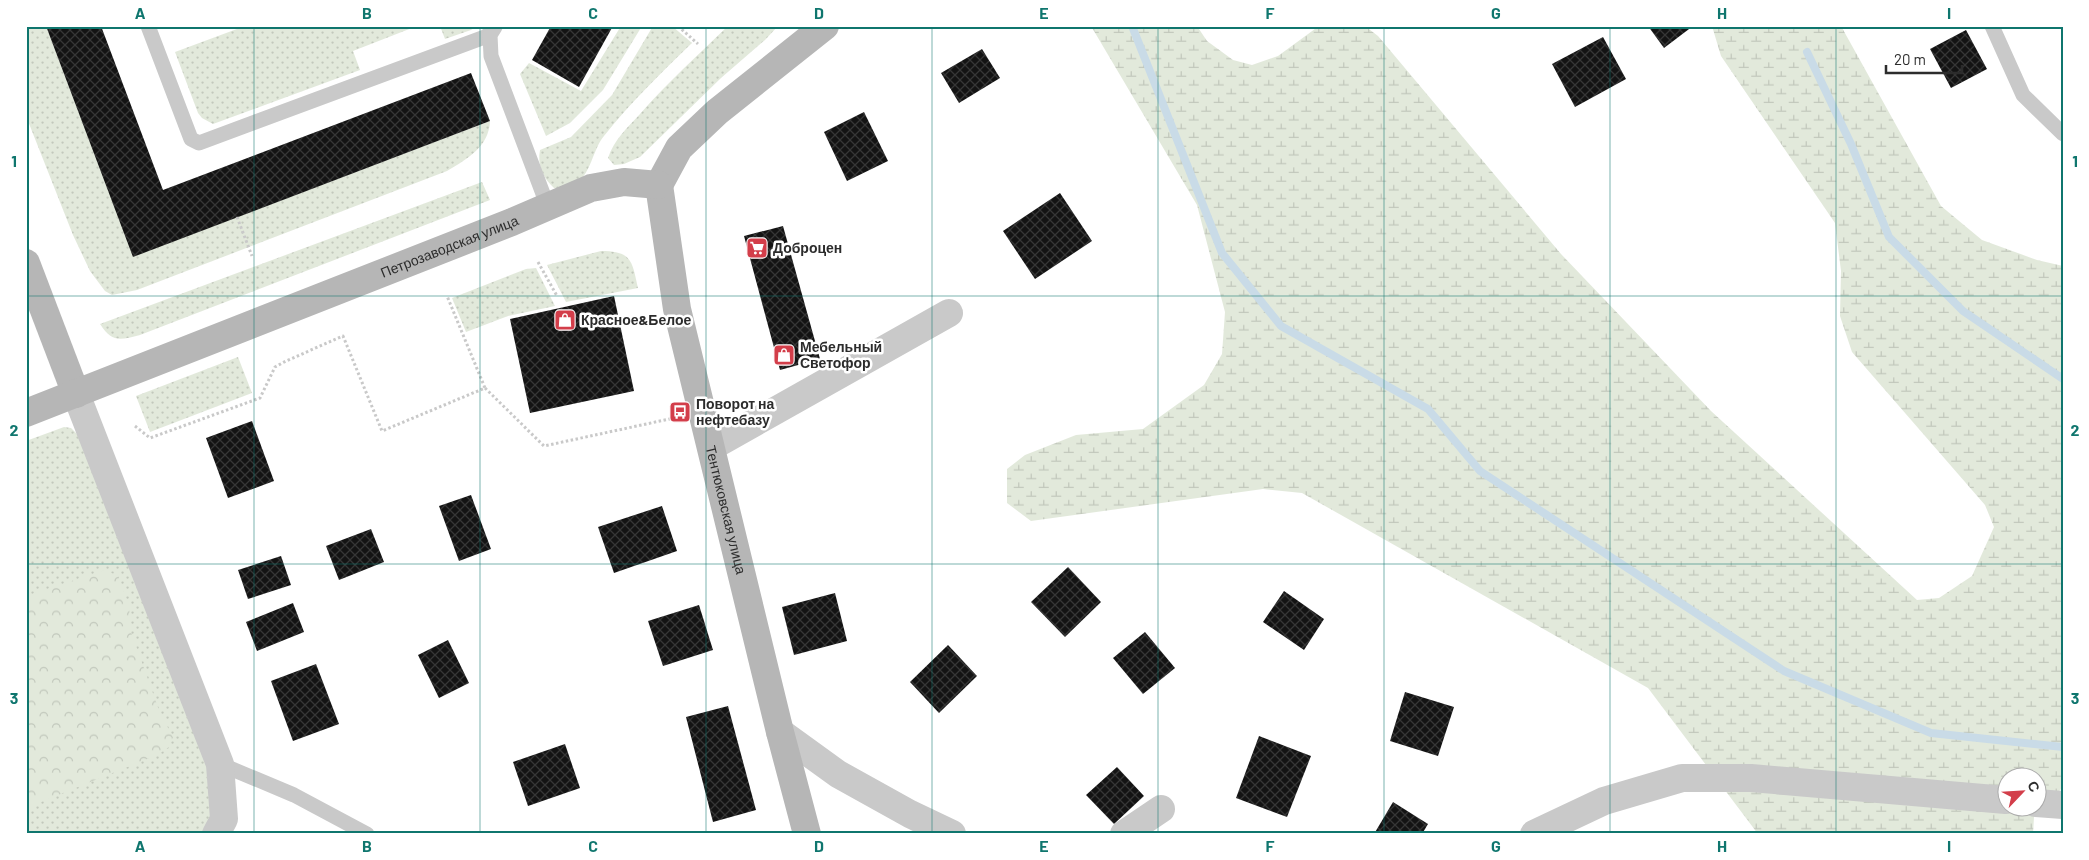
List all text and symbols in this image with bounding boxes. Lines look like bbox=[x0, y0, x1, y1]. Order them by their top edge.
text: A bbox=[135, 3, 146, 22]
text: B bbox=[362, 3, 372, 22]
text: C bbox=[588, 3, 598, 22]
text: D bbox=[814, 3, 824, 22]
text: E bbox=[1039, 3, 1049, 22]
text: F bbox=[1266, 3, 1275, 22]
text: G bbox=[1491, 3, 1501, 22]
text: H bbox=[1717, 3, 1727, 22]
text: I bbox=[1947, 3, 1951, 22]
scale bar bbox=[1886, 42, 1963, 74]
text: 20 m bbox=[1894, 50, 1926, 68]
text: 1 bbox=[11, 151, 17, 170]
text: 1 bbox=[2072, 151, 2078, 170]
street label: Петрозаводская улица bbox=[378, 211, 521, 281]
supermarket icon: Доброцен bbox=[745, 236, 769, 260]
place label: Доброцен bbox=[773, 239, 842, 256]
shop icon: Красное&Белое bbox=[553, 308, 577, 332]
place label: Красное&Белое bbox=[581, 311, 691, 328]
place label: Мебельный Светофор bbox=[800, 338, 882, 371]
shop icon: Мебельный Светофор bbox=[772, 343, 796, 367]
place label: Поворот на нефтебазу bbox=[696, 395, 774, 428]
bus stop icon: Поворот на нефтебазу bbox=[668, 400, 692, 424]
text: 2 bbox=[10, 420, 19, 439]
text: 2 bbox=[2071, 420, 2080, 439]
street label: Тентюковская улица bbox=[703, 444, 750, 576]
text: 3 bbox=[10, 688, 18, 707]
text: 3 bbox=[2071, 688, 2079, 707]
north arrow bbox=[1996, 768, 2046, 818]
text: С bbox=[2024, 778, 2044, 794]
text: A bbox=[135, 836, 146, 855]
text: B bbox=[362, 836, 372, 855]
text: C bbox=[588, 836, 598, 855]
text: D bbox=[814, 836, 824, 855]
text: E bbox=[1039, 836, 1049, 855]
text: F bbox=[1266, 836, 1275, 855]
text: G bbox=[1491, 836, 1501, 855]
text: H bbox=[1717, 836, 1727, 855]
text: I bbox=[1947, 836, 1951, 855]

